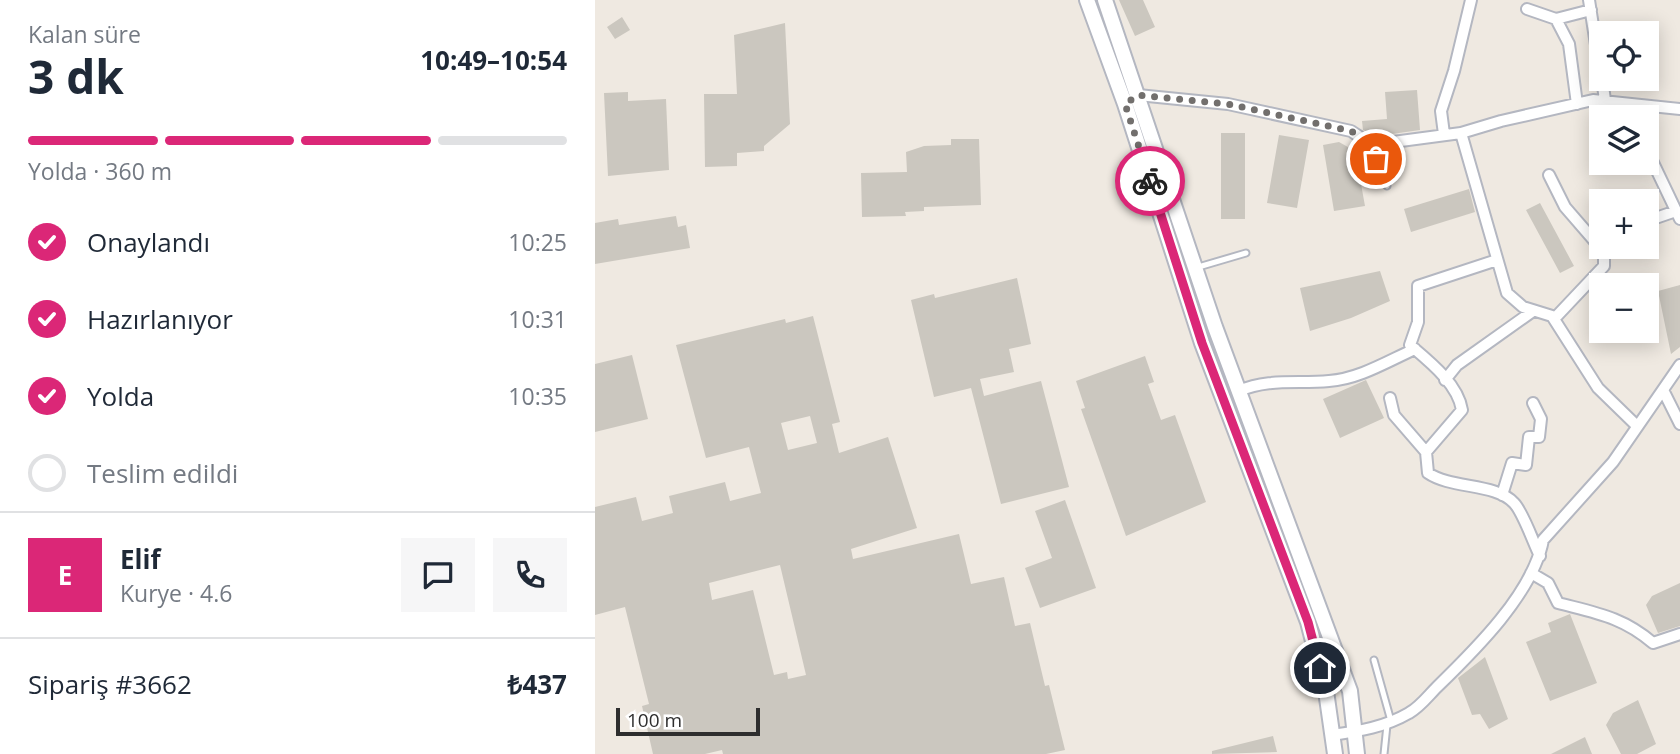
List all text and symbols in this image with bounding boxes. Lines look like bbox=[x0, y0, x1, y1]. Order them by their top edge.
text: Kalan süre bbox=[28, 18, 141, 50]
map controls bbox=[1589, 21, 1659, 343]
button: locate bbox=[1589, 21, 1659, 91]
text: 10:49–10:54 bbox=[420, 42, 567, 78]
text: 3 dk bbox=[28, 45, 124, 107]
button: layers bbox=[1589, 105, 1659, 175]
pin bbox=[1346, 129, 1406, 189]
icon: bag bbox=[1357, 140, 1395, 178]
courier bbox=[1115, 146, 1185, 216]
text: Yolda · 360 m bbox=[28, 155, 172, 187]
icon: bike bbox=[1131, 162, 1169, 200]
button: + bbox=[1589, 189, 1659, 259]
icon: check bbox=[28, 223, 66, 261]
text: Onaylandı bbox=[87, 224, 210, 260]
text: 10:25 bbox=[508, 226, 567, 258]
button: − bbox=[1589, 273, 1659, 343]
icon: check bbox=[28, 300, 66, 338]
text: Hazırlanıyor bbox=[87, 301, 233, 337]
text: 10:31 bbox=[508, 303, 567, 335]
icon: check bbox=[28, 377, 66, 415]
text: Yolda bbox=[87, 378, 154, 414]
text: 10:35 bbox=[508, 380, 567, 412]
text: Teslim edildi bbox=[87, 455, 238, 491]
button: chat bbox=[401, 538, 475, 612]
button: phone bbox=[493, 538, 567, 612]
text: Elif bbox=[120, 541, 161, 577]
text: E bbox=[58, 557, 72, 593]
text: Kurye · 4.6 bbox=[120, 577, 232, 609]
pin bbox=[1290, 638, 1350, 698]
icon: home bbox=[1301, 649, 1339, 687]
text: Sipariş #3662 bbox=[28, 666, 192, 702]
text: ₺437 bbox=[508, 666, 567, 702]
scale bar bbox=[616, 705, 759, 737]
text: 100 m bbox=[627, 707, 682, 733]

